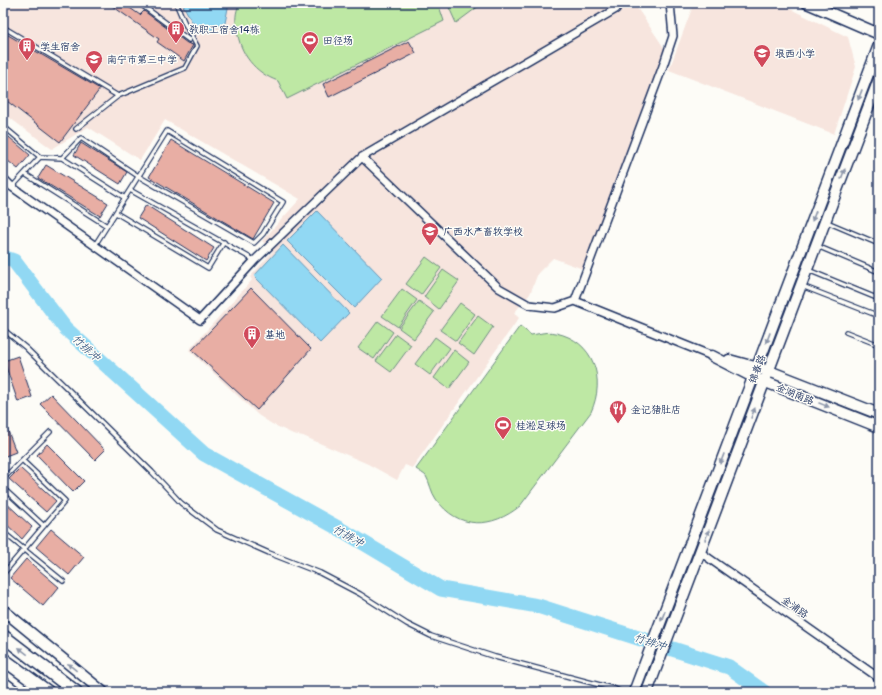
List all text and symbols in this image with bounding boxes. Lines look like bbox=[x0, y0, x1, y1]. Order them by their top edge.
building icon: 教职工宿舍14栋 bbox=[166, 19, 186, 44]
place label: 教职工宿舍14栋 bbox=[189, 23, 260, 36]
sports icon: 田径场 bbox=[300, 30, 320, 55]
place label: 田径场 bbox=[323, 34, 353, 47]
building icon: 学生宿舍 bbox=[17, 36, 37, 61]
place label: 学生宿舍 bbox=[40, 40, 80, 53]
school or university icon: 埌西小学 bbox=[752, 43, 772, 68]
place label: 埌西小学 bbox=[775, 47, 815, 60]
school or university icon: 南宁市第三中学 bbox=[84, 49, 104, 74]
place label: 南宁市第三中学 bbox=[107, 53, 177, 66]
one-way arrow bbox=[857, 89, 863, 101]
one-way arrow bbox=[841, 167, 847, 179]
one-way arrow bbox=[811, 211, 817, 223]
school or university icon: 广西水产畜牧学校 bbox=[420, 221, 440, 246]
place label: 广西水产畜牧学校 bbox=[443, 225, 523, 238]
building icon: 基地 bbox=[242, 324, 262, 349]
place label: 基地 bbox=[265, 328, 285, 341]
water label: 竹排冲 bbox=[69, 331, 104, 365]
one-way arrow bbox=[765, 332, 771, 344]
street label: 锦春路 bbox=[746, 353, 768, 385]
street label: 金湖南路 bbox=[774, 380, 816, 408]
restaurant icon: 金记猪肚店 bbox=[608, 399, 628, 424]
place label: 金记猪肚店 bbox=[631, 403, 681, 416]
one-way arrow bbox=[819, 403, 831, 409]
one-way arrow bbox=[750, 407, 756, 419]
sports icon: 桂淞足球场 bbox=[493, 415, 513, 440]
place label: 桂淞足球场 bbox=[516, 419, 566, 432]
one-way arrow bbox=[719, 454, 725, 466]
water label: 竹排冲 bbox=[330, 521, 367, 551]
one-way arrow bbox=[704, 528, 710, 540]
street label: 金浦路 bbox=[779, 593, 811, 621]
one-way arrow bbox=[659, 610, 665, 622]
water label: 竹排冲 bbox=[632, 630, 669, 655]
one-way arrow bbox=[17, 647, 28, 655]
one-way arrow bbox=[67, 663, 78, 672]

